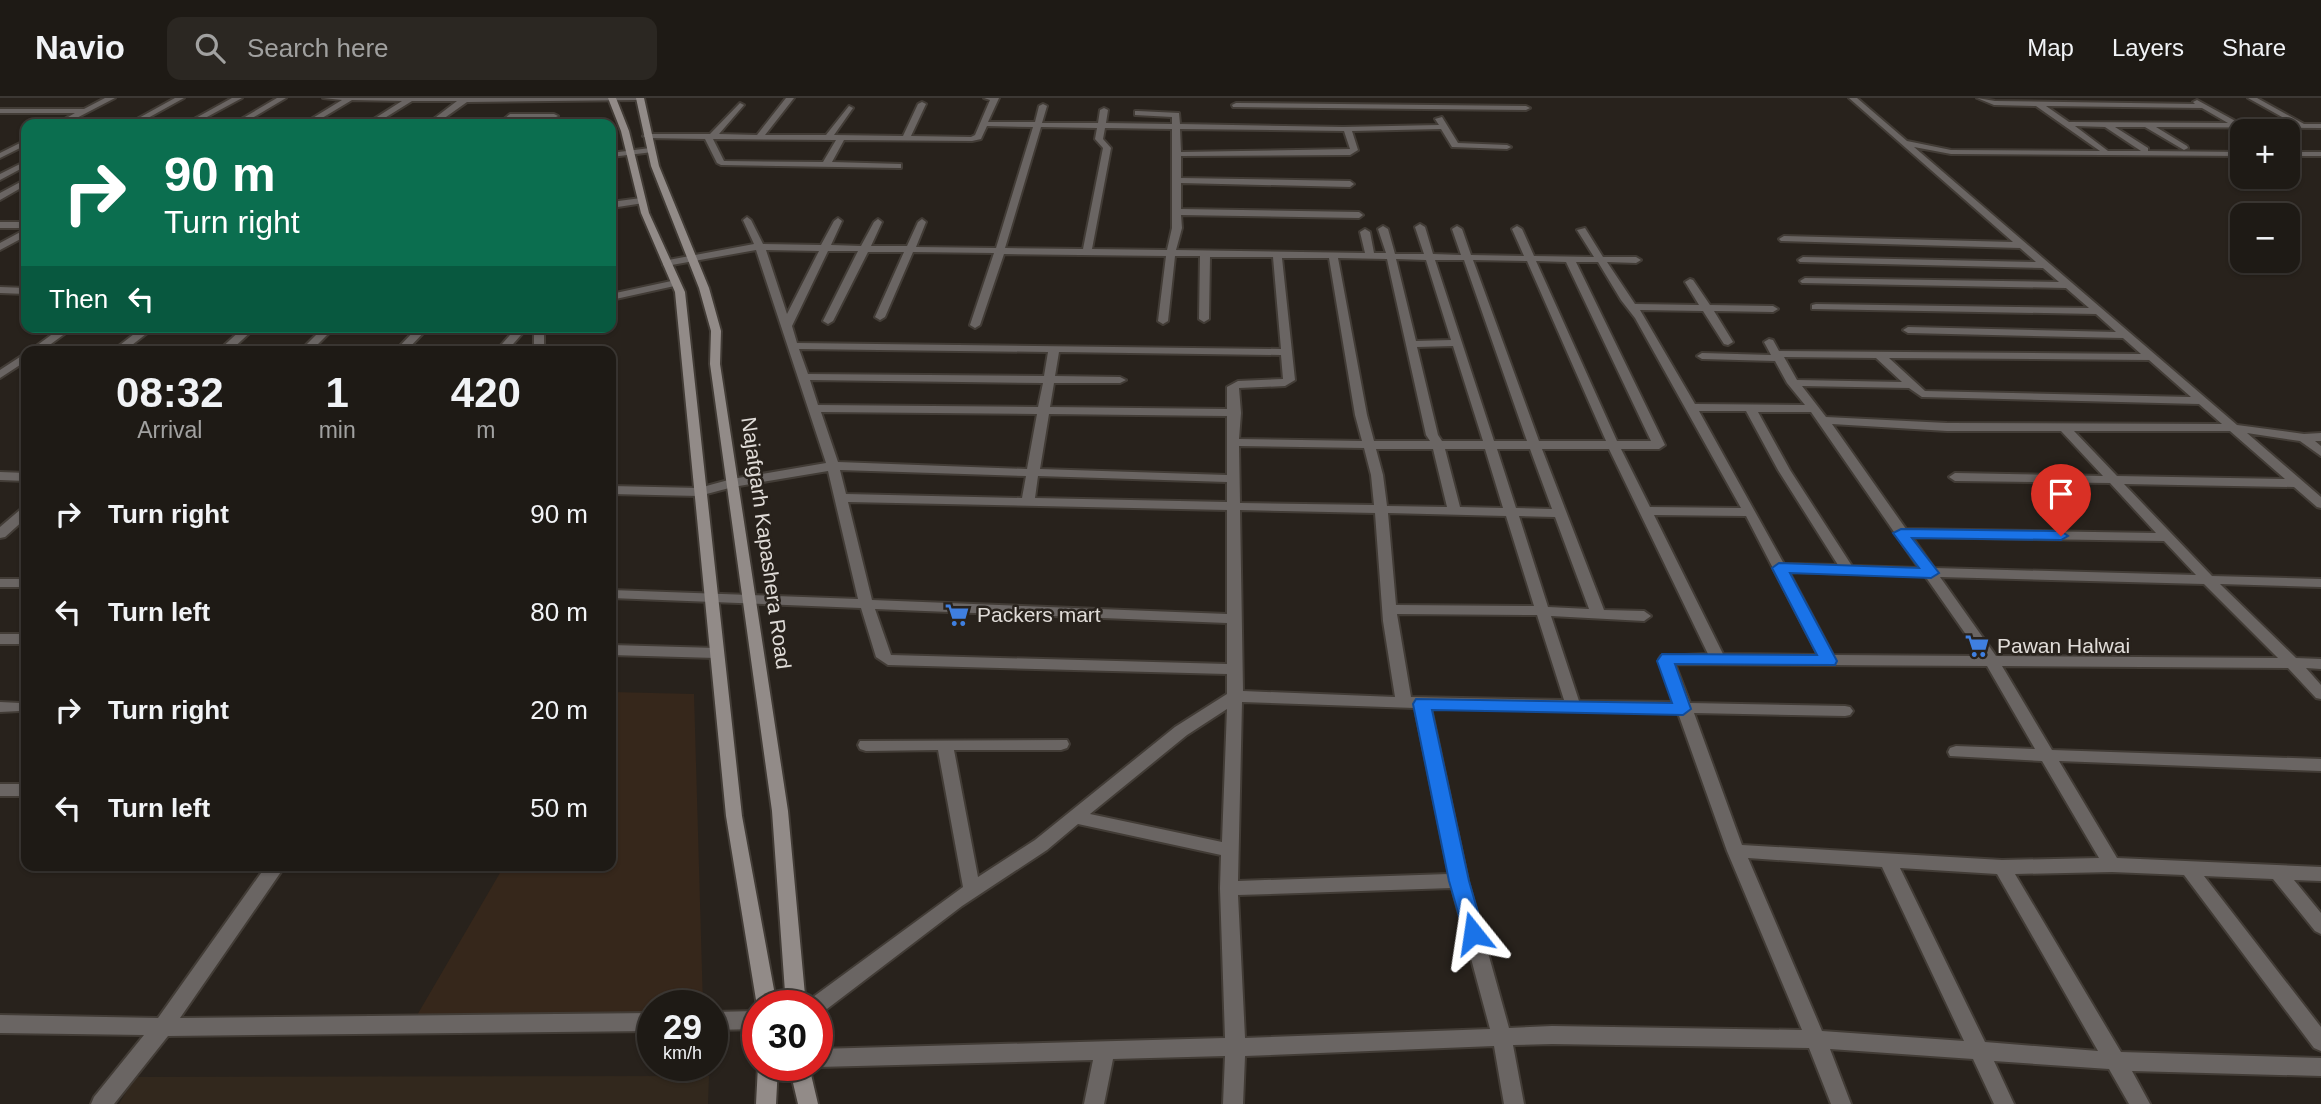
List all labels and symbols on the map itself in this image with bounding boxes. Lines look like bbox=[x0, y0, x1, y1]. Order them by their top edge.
street label: Najafgarh Kapashera Road bbox=[737, 415, 796, 671]
pin bbox=[2031, 464, 2091, 536]
supermarket icon: Packers mart bbox=[943, 601, 971, 629]
place label: Packers mart bbox=[977, 603, 1101, 626]
supermarket icon: Pawan Halwai bbox=[1963, 632, 1991, 660]
place label: Pawan Halwai bbox=[1997, 634, 2130, 657]
position arrow bbox=[1436, 896, 1510, 970]
speed limit sign: 30 bbox=[742, 990, 833, 1081]

